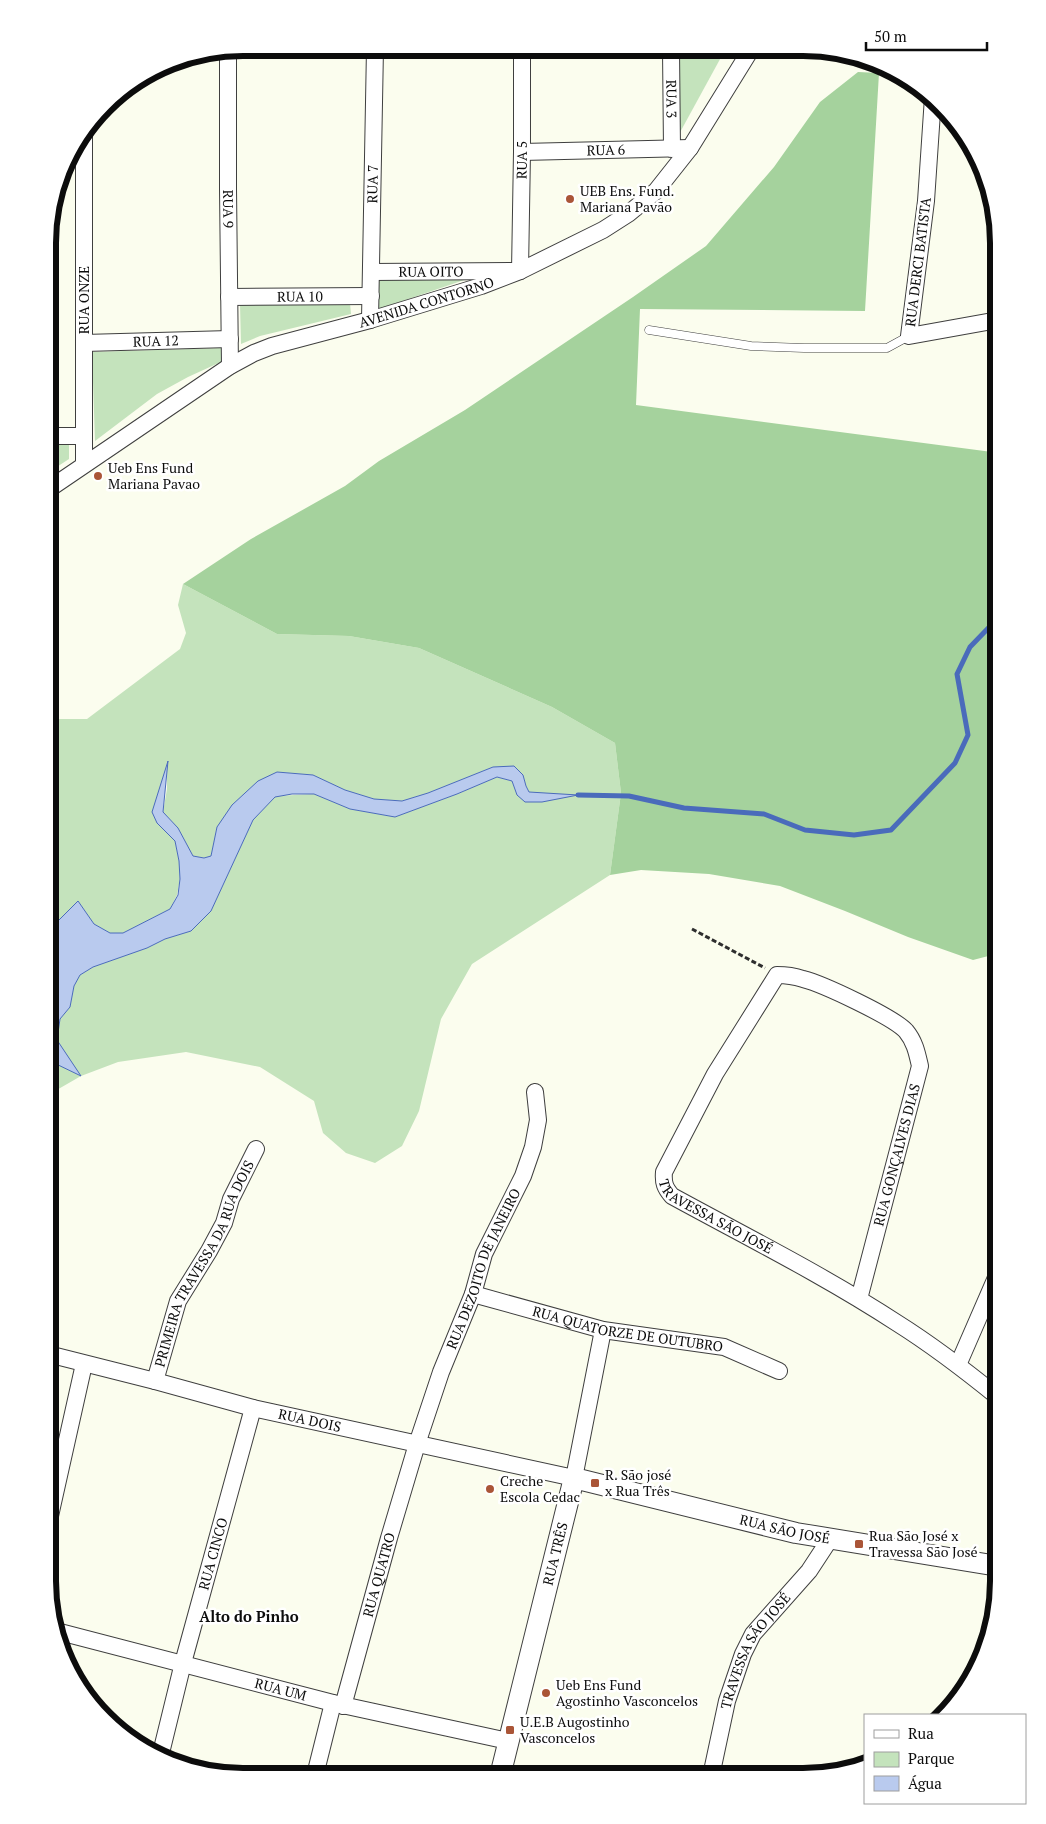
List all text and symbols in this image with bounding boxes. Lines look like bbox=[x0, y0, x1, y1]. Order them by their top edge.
scale bar bbox=[866, 20, 987, 52]
text: 50 m bbox=[874, 26, 907, 46]
street label: RUA 3 bbox=[662, 80, 682, 118]
street label: RUA 6 bbox=[586, 140, 626, 159]
street label: RUA 5 bbox=[512, 141, 531, 179]
street label: RUA 7 bbox=[362, 165, 382, 203]
place label: UEB Ens. Fund. Mariana Pavão bbox=[580, 181, 675, 216]
street label: RUA 9 bbox=[219, 190, 238, 228]
marker: UEB Ens. Fund. Mariana Pavão bbox=[564, 193, 576, 205]
street label: RUA DERCI BATISTA bbox=[900, 196, 935, 328]
street label: RUA OITO bbox=[398, 261, 464, 281]
street label: RUA ONZE bbox=[74, 266, 93, 334]
street label: AVENIDA CONTORNO bbox=[357, 272, 497, 332]
street label: RUA 10 bbox=[277, 286, 323, 306]
street label: RUA 12 bbox=[133, 330, 179, 351]
place label: Ueb Ens Fund Mariana Pavao bbox=[108, 458, 200, 493]
marker: Ueb Ens Fund Mariana Pavao bbox=[92, 470, 104, 482]
street label: RUA GONÇALVES DIAS bbox=[869, 1081, 924, 1228]
street label: PRIMEIRA TRAVESSA DA RUA DOIS bbox=[150, 1157, 258, 1369]
street label: TRAVESSA SÃO JOSÉ bbox=[655, 1177, 776, 1258]
street label: RUA DEZOITO DE JANEIRO bbox=[441, 1185, 524, 1352]
street label: RUA QUATORZE DE OUTUBRO bbox=[530, 1301, 724, 1356]
street label: RUA DOIS bbox=[277, 1404, 343, 1436]
place label: R. São josé x Rua Três bbox=[605, 1465, 671, 1500]
place label: Creche Escola Cedac bbox=[500, 1471, 580, 1506]
marker: R. São josé x Rua Três bbox=[589, 1477, 601, 1489]
marker: Creche Escola Cedac bbox=[484, 1483, 496, 1495]
street label: RUA SÃO JOSÉ bbox=[738, 1509, 831, 1547]
street label: RUA CINCO bbox=[193, 1515, 231, 1592]
street label: RUA TRÊS bbox=[538, 1520, 572, 1587]
place label: Rua São José x Travessa São José bbox=[869, 1526, 978, 1561]
street label: RUA QUATRO bbox=[358, 1530, 399, 1619]
marker: Rua São José x Travessa São José bbox=[853, 1538, 865, 1550]
street label: TRAVESSA SÃO JOSÉ bbox=[716, 1588, 795, 1710]
district label: Alto do Pinho bbox=[199, 1606, 299, 1626]
street label: RUA UM bbox=[253, 1673, 309, 1705]
place label: Ueb Ens Fund Agostinho Vasconcelos bbox=[556, 1675, 698, 1710]
marker: Ueb Ens Fund Agostinho Vasconcelos bbox=[540, 1687, 552, 1699]
place label: U.E.B Augostinho Vasconcelos bbox=[520, 1712, 630, 1747]
legend bbox=[864, 1714, 1026, 1804]
text: Rua bbox=[908, 1723, 934, 1743]
marker: U.E.B Augostinho Vasconcelos bbox=[504, 1724, 516, 1736]
text: Parque bbox=[908, 1748, 955, 1768]
text: Água bbox=[908, 1773, 942, 1793]

